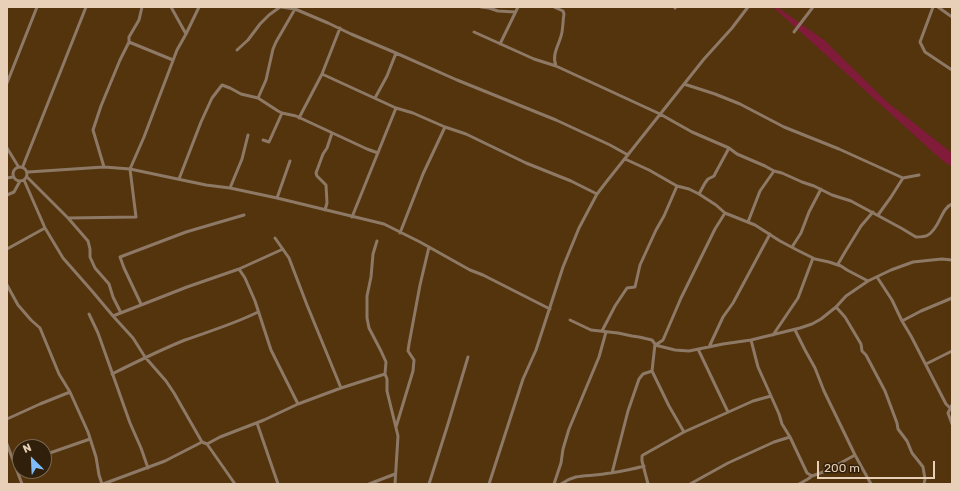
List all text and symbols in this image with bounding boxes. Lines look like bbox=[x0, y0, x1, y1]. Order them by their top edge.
north arrow bbox=[12, 439, 52, 479]
text: N bbox=[21, 441, 34, 456]
scale bar bbox=[819, 453, 937, 479]
text: 200 m bbox=[824, 461, 860, 475]

